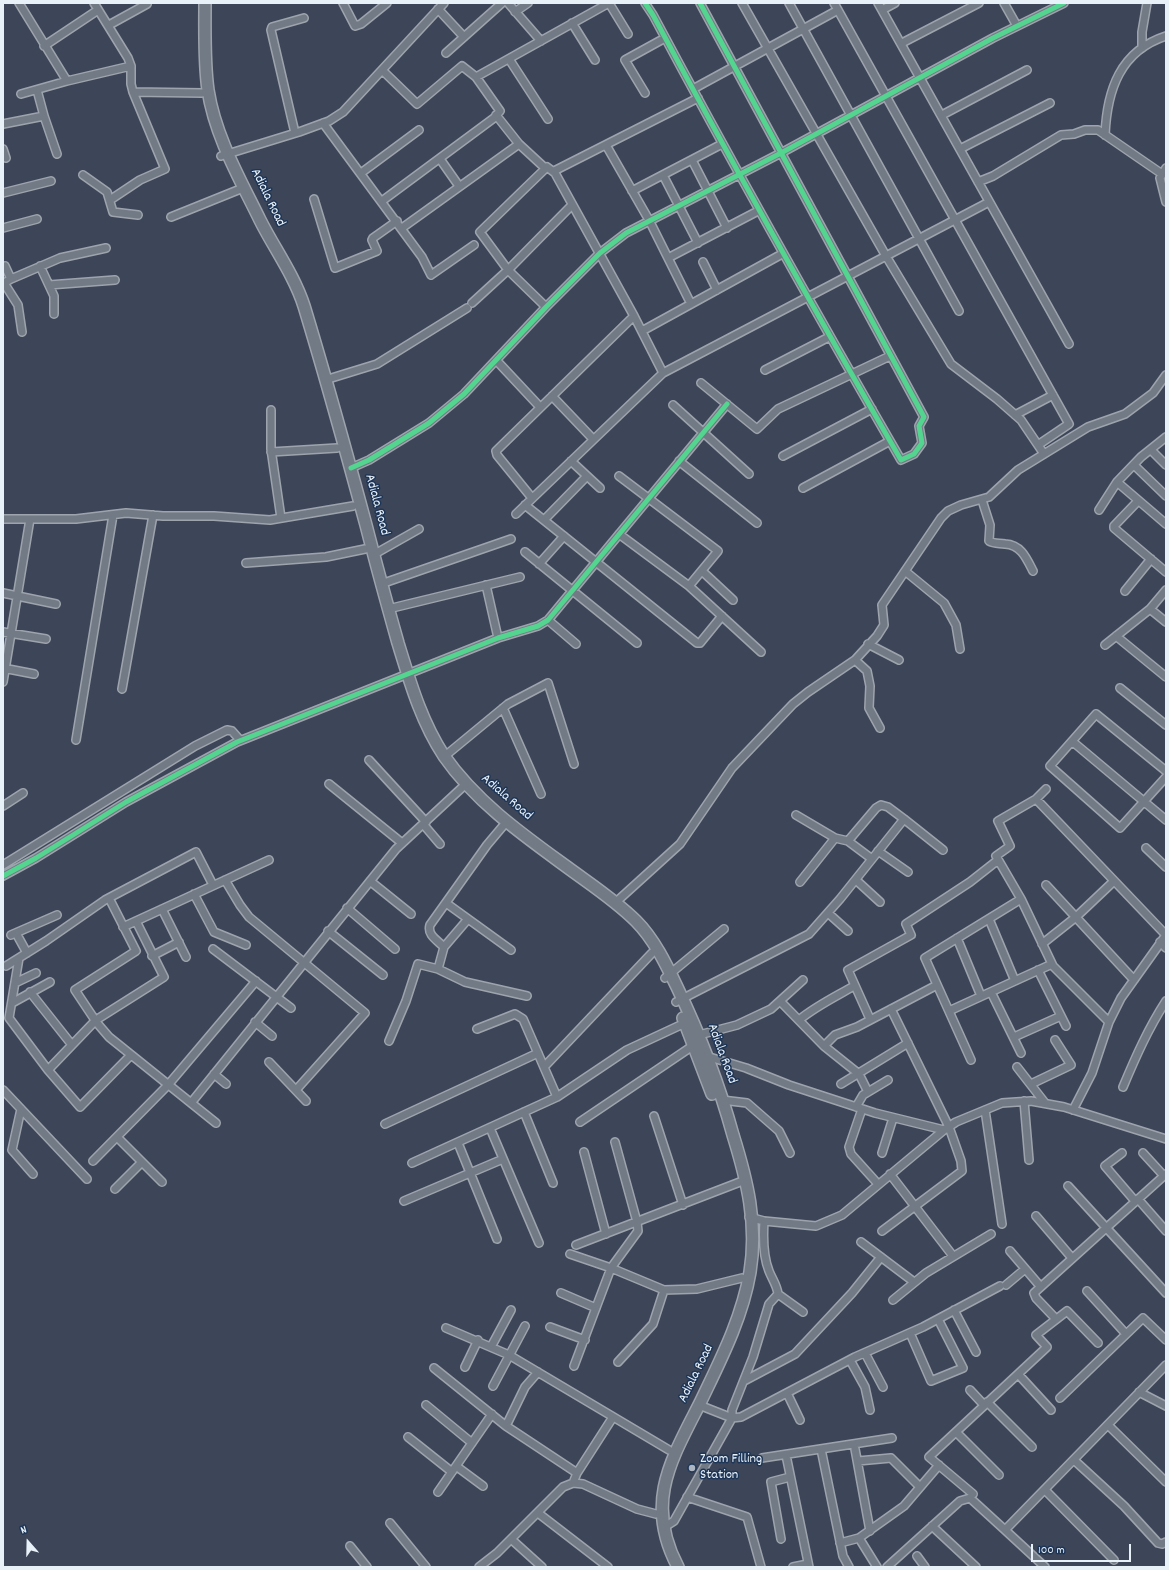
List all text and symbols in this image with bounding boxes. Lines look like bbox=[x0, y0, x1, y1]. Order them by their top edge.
street label: Adiala Road bbox=[246, 166, 288, 230]
street label: Adiala Road bbox=[360, 473, 392, 537]
street label: Adiala Road bbox=[477, 771, 535, 825]
street label: Adiala Road bbox=[702, 1022, 740, 1086]
street label: Adiala Road bbox=[676, 1342, 718, 1406]
place label: Zoom Filling Station bbox=[700, 1452, 762, 1484]
marker: Zoom Filling Station bbox=[687, 1463, 697, 1473]
north arrow bbox=[8, 1522, 48, 1562]
text: N bbox=[19, 1522, 29, 1539]
scale bar bbox=[1033, 1536, 1133, 1562]
text: 100 m bbox=[1038, 1542, 1065, 1559]

